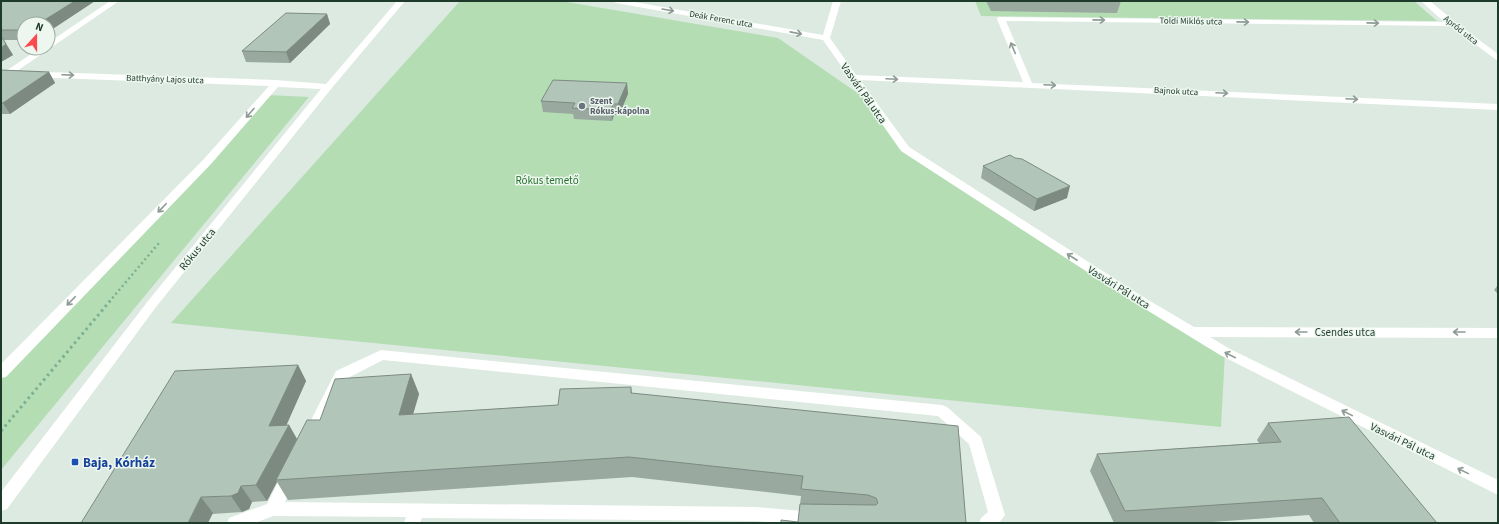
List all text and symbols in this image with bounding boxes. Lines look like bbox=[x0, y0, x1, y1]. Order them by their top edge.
one-way arrow bbox=[661, 6, 674, 14]
street label: Deák Ferenc utca bbox=[688, 8, 754, 31]
street label: Apród utca bbox=[1441, 13, 1481, 48]
street label: Toldi Miklós utca bbox=[1160, 14, 1222, 29]
north arrow bbox=[16, 16, 56, 56]
one-way arrow bbox=[1092, 16, 1105, 24]
one-way arrow bbox=[1236, 18, 1249, 26]
text: N bbox=[33, 19, 46, 35]
one-way arrow bbox=[1366, 19, 1379, 27]
one-way arrow bbox=[789, 29, 802, 37]
one-way arrow bbox=[1009, 43, 1016, 55]
street label: Vasvári Pál utca bbox=[837, 60, 890, 127]
one-way arrow bbox=[61, 71, 74, 79]
street label: Batthyány Lajos utca bbox=[126, 72, 204, 87]
one-way arrow bbox=[885, 75, 898, 83]
one-way arrow bbox=[1043, 82, 1056, 89]
street label: Bajnok utca bbox=[1153, 84, 1199, 99]
one-way arrow bbox=[1215, 90, 1228, 97]
place label: Szent Rókus-kápolna bbox=[590, 95, 650, 118]
one-way arrow bbox=[1345, 96, 1358, 103]
marker: Szent Rókus-kápolna bbox=[577, 101, 587, 111]
one-way arrow bbox=[246, 108, 255, 118]
park label: Rókus temető bbox=[515, 173, 579, 188]
one-way arrow bbox=[157, 203, 167, 213]
street label: Rókus utca bbox=[176, 225, 219, 274]
one-way arrow bbox=[1067, 253, 1078, 261]
street label: Vasvári Pál utca bbox=[1085, 262, 1153, 313]
one-way arrow bbox=[66, 296, 76, 306]
street label: Csendes utca bbox=[1315, 325, 1375, 340]
one-way arrow bbox=[1295, 328, 1308, 336]
one-way arrow bbox=[1453, 328, 1466, 336]
one-way arrow bbox=[1224, 351, 1236, 358]
one-way arrow bbox=[1341, 409, 1353, 416]
street label: Vasvári Pál utca bbox=[1368, 419, 1438, 464]
place label: Baja, Kórház bbox=[83, 454, 155, 472]
marker: Baja, Kórház bbox=[70, 457, 80, 467]
one-way arrow bbox=[1457, 467, 1469, 474]

